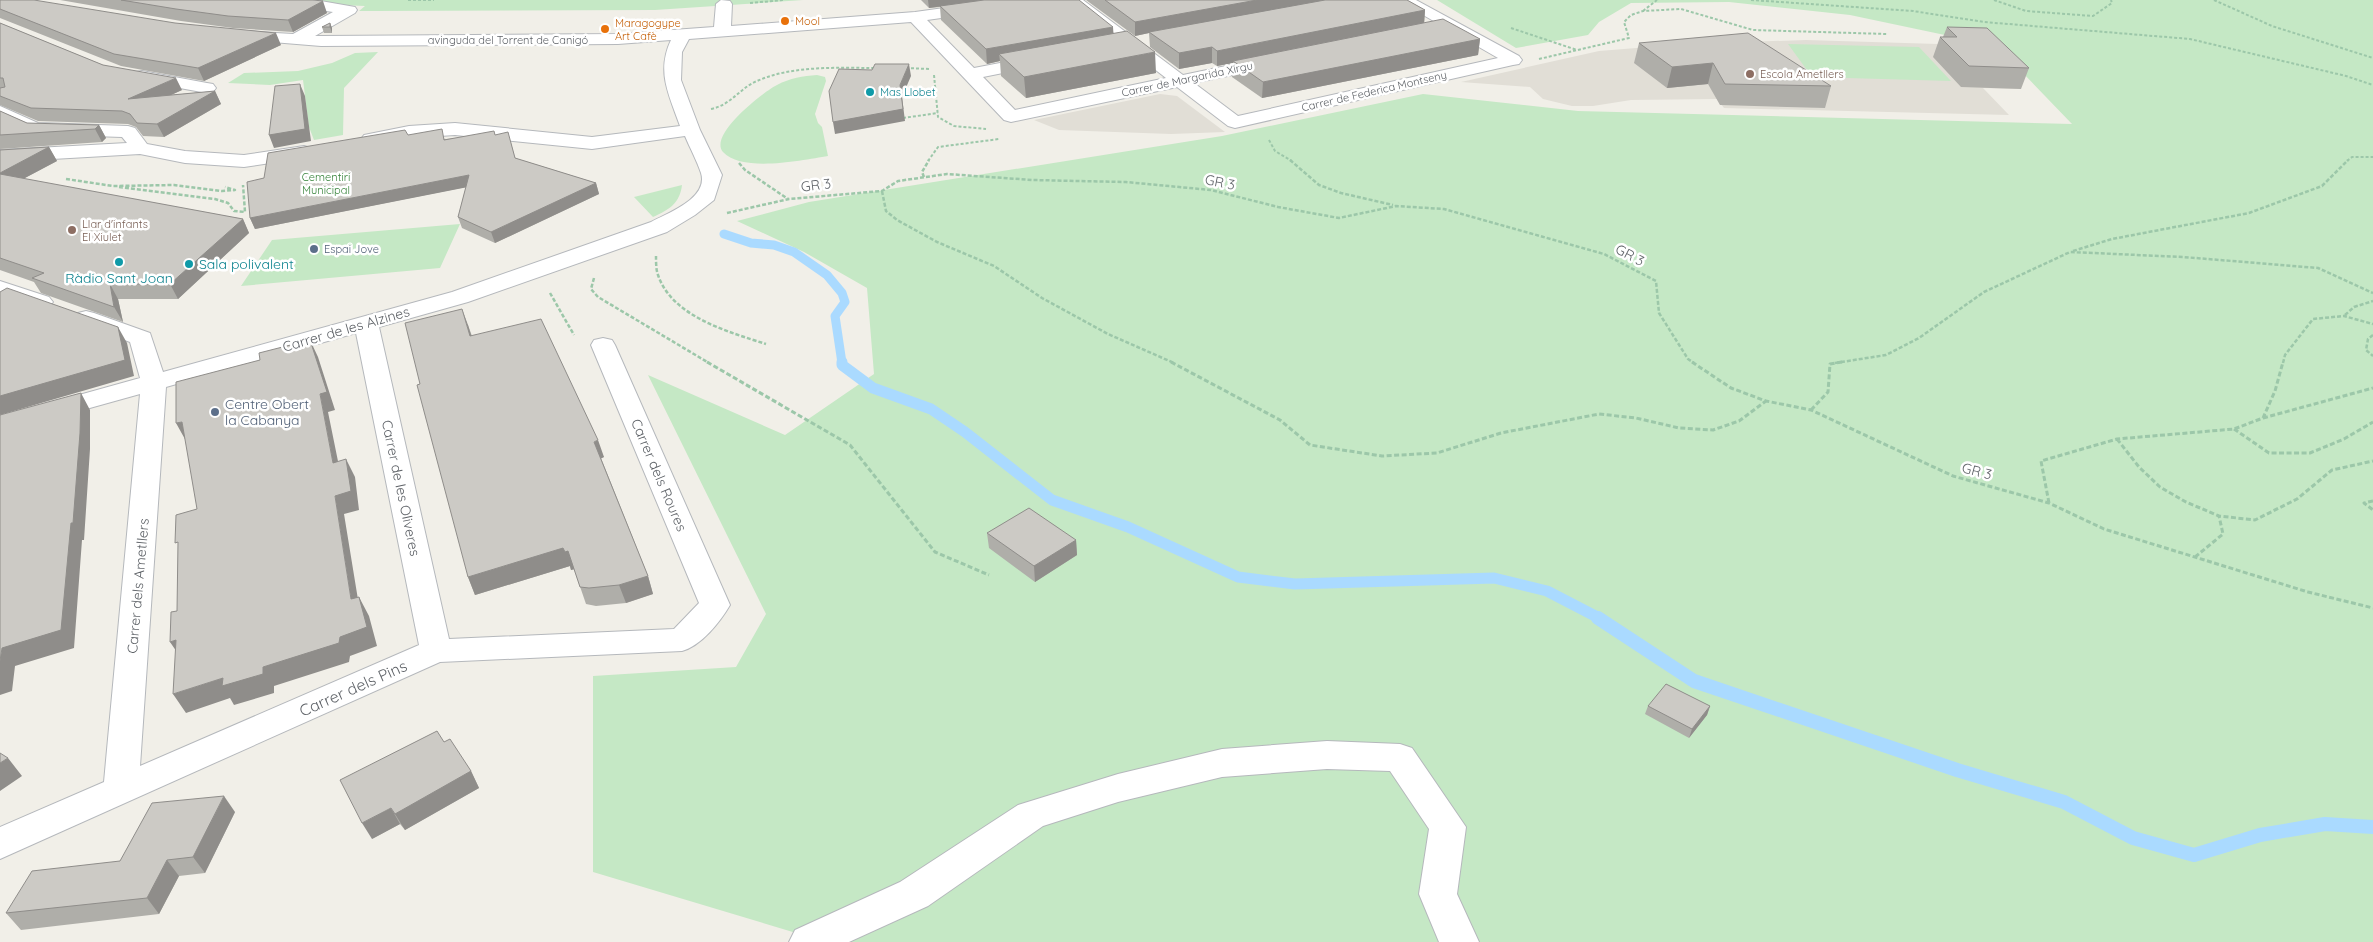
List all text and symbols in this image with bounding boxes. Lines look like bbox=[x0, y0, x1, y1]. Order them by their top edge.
place label: Mool bbox=[795, 14, 820, 28]
marker: Mool bbox=[779, 15, 791, 27]
place label: Maragogype Art Cafè bbox=[615, 16, 681, 43]
marker: Maragogype Art Cafè bbox=[599, 23, 611, 35]
street label: avinguda del Torrent de Canigó bbox=[428, 33, 589, 47]
street label: Carrer de Margarida Xirgu bbox=[1120, 58, 1254, 100]
street label: Carrer de Federica Montseny bbox=[1300, 67, 1448, 115]
place label: Escola Ametllers bbox=[1760, 67, 1844, 81]
marker: Escola Ametllers bbox=[1744, 68, 1756, 80]
place label: Mas Llobet bbox=[880, 85, 936, 99]
marker: Mas Llobet bbox=[864, 86, 876, 98]
park label: Cementiri Municipal bbox=[302, 170, 350, 197]
street label: GR 3 bbox=[1203, 170, 1237, 194]
street label: GR 3 bbox=[800, 174, 832, 196]
place label: Llar d'infants El Xiulet bbox=[82, 217, 148, 244]
marker: Llar d'infants El Xiulet bbox=[66, 224, 78, 236]
street label: GR 3 bbox=[1612, 240, 1648, 270]
place label: Espai Jove bbox=[324, 242, 379, 256]
marker: Espai Jove bbox=[308, 243, 320, 255]
place label: Sala polivalent bbox=[199, 255, 294, 273]
marker: Ràdio Sant Joan bbox=[113, 256, 125, 268]
marker: Sala polivalent bbox=[183, 258, 195, 270]
place label: Ràdio Sant Joan bbox=[65, 269, 173, 287]
street label: Carrer de les Alzines bbox=[280, 302, 412, 356]
place label: Centre Obert la Cabanya bbox=[225, 395, 309, 429]
marker: Centre Obert la Cabanya bbox=[209, 406, 221, 418]
street label: Carrer dels Roures bbox=[627, 416, 691, 534]
street label: Carrer de les Oliveres bbox=[378, 418, 424, 558]
street label: GR 3 bbox=[1960, 458, 1994, 484]
street label: Carrer dels Ametllers bbox=[123, 518, 153, 654]
street label: Carrer dels Pins bbox=[296, 655, 410, 721]

